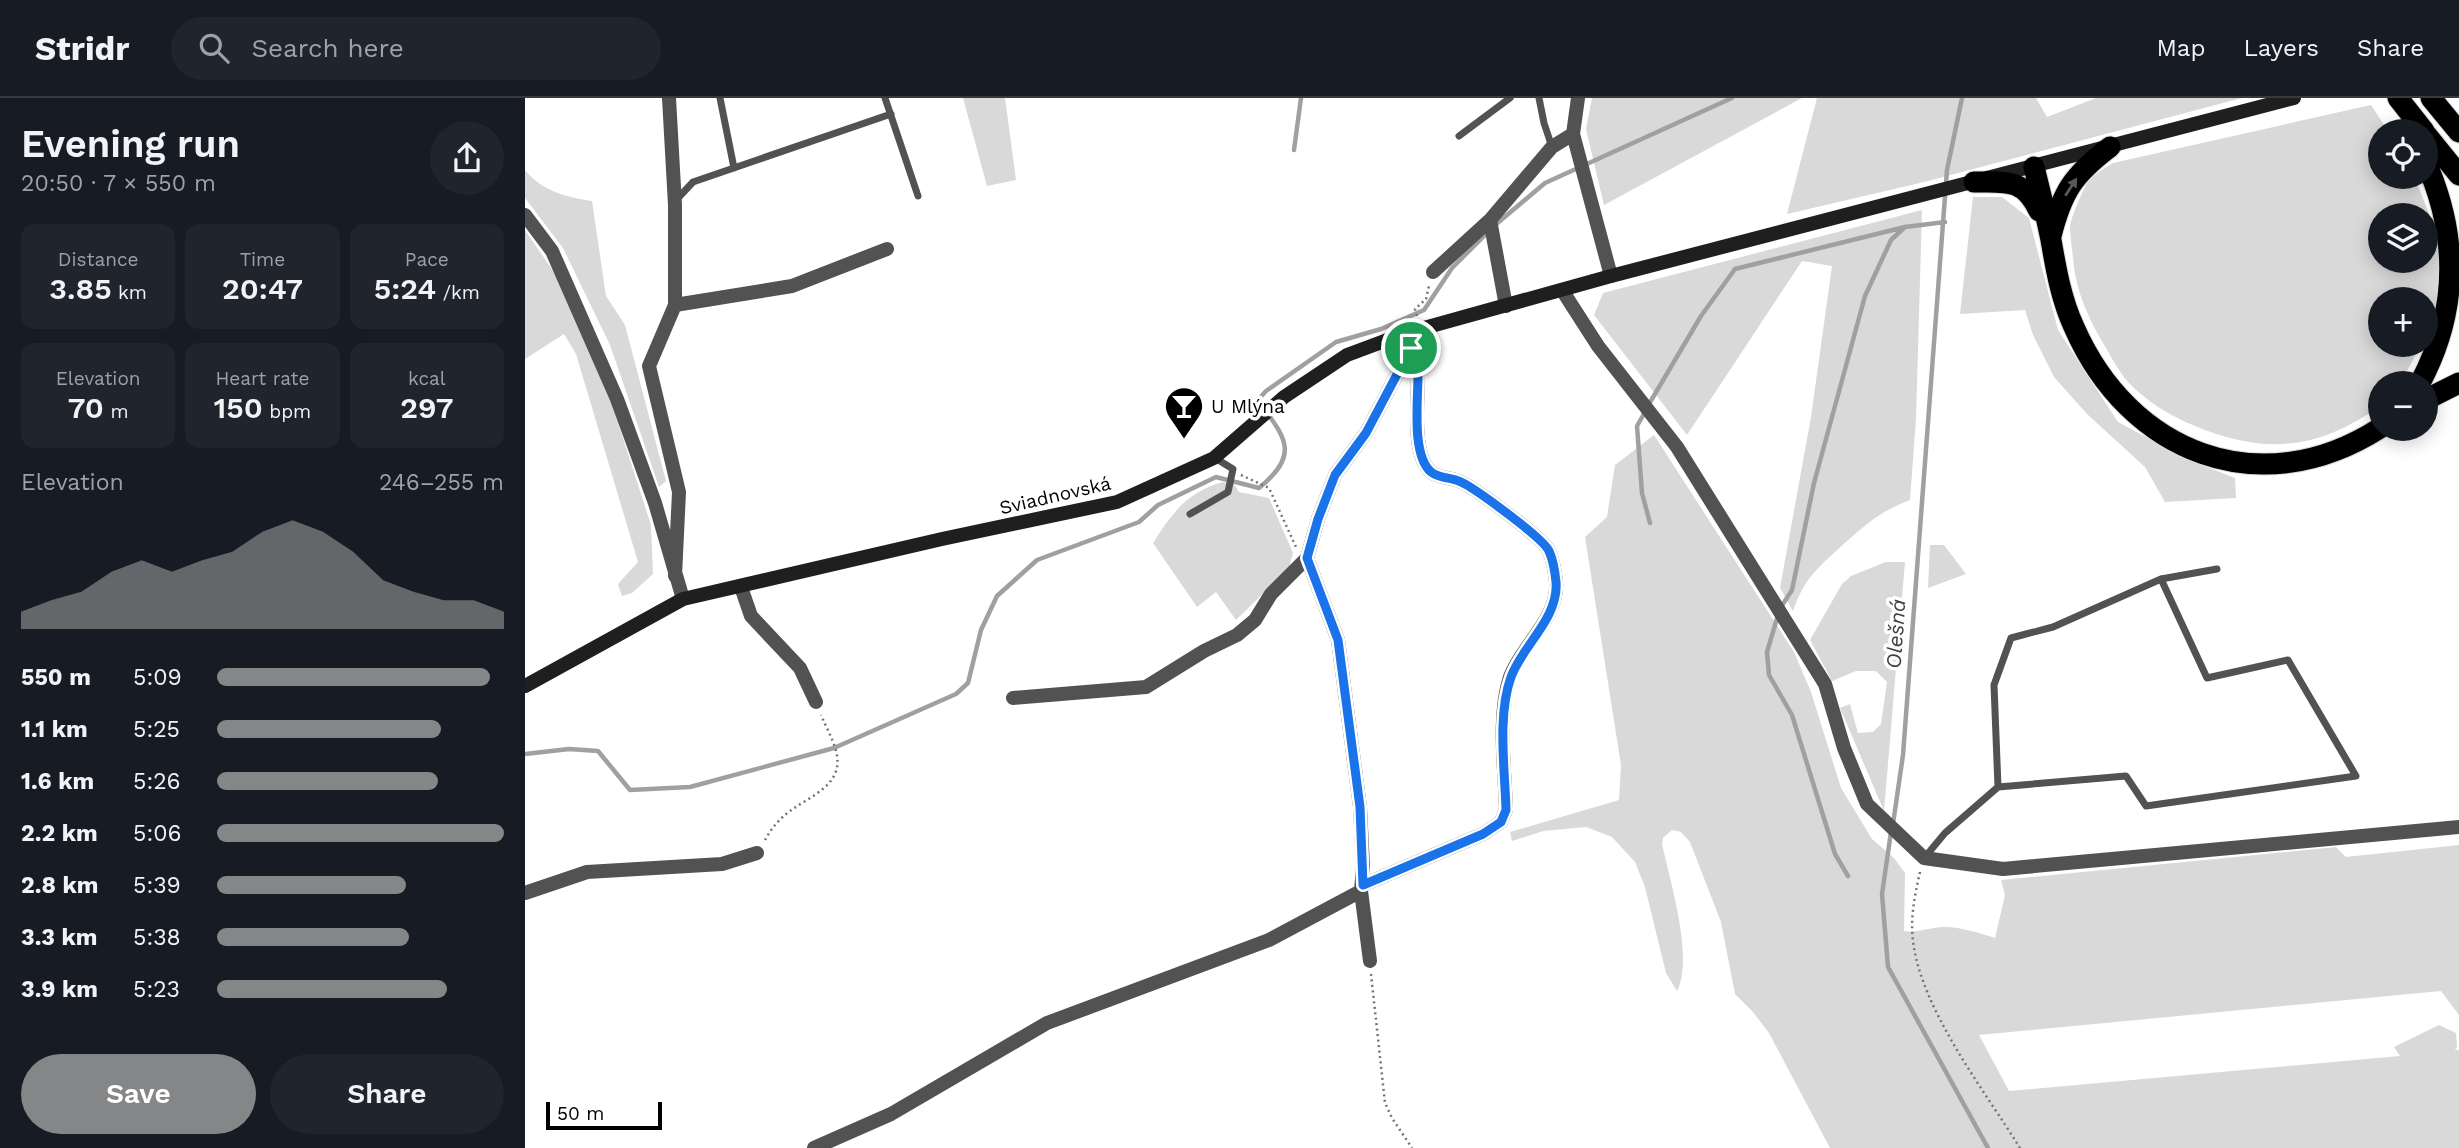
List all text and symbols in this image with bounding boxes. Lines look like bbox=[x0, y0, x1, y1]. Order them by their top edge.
search box bbox=[171, 17, 661, 80]
text: Stridr bbox=[35, 29, 129, 68]
icon: search bbox=[195, 29, 233, 67]
text: Search here bbox=[251, 33, 404, 63]
text: Map bbox=[2157, 34, 2205, 62]
text: Layers bbox=[2243, 34, 2319, 62]
text: Share bbox=[2357, 34, 2424, 62]
map controls bbox=[2368, 119, 2438, 441]
button: locate bbox=[2368, 119, 2438, 189]
button: share bbox=[430, 121, 504, 195]
text: Evening run bbox=[21, 122, 240, 166]
text: 20:50 · 7 × 550 m bbox=[21, 170, 216, 197]
one-way arrow bbox=[2064, 177, 2077, 196]
button: layers bbox=[2368, 203, 2438, 273]
text: Distance bbox=[58, 248, 139, 271]
text: Time bbox=[240, 248, 285, 271]
text: Pace bbox=[405, 248, 449, 271]
text: 3.85 bbox=[49, 271, 112, 306]
text: 20:47 bbox=[222, 271, 303, 306]
text: 5:24 bbox=[374, 271, 436, 306]
text: km bbox=[112, 281, 147, 304]
text: /km bbox=[436, 281, 480, 304]
button: + bbox=[2368, 287, 2438, 357]
pin bbox=[1381, 318, 1441, 378]
icon: arrive bbox=[1392, 329, 1430, 367]
text: Elevation bbox=[56, 367, 141, 390]
text: Heart rate bbox=[216, 367, 309, 390]
text: kcal bbox=[408, 367, 446, 390]
button: − bbox=[2368, 371, 2438, 441]
bar icon: U Mlýna bbox=[1163, 385, 1205, 440]
text: 70 bbox=[68, 390, 104, 425]
text: 150 bbox=[214, 390, 263, 425]
text: 297 bbox=[400, 390, 453, 425]
place label: U Mlýna bbox=[1211, 395, 1285, 418]
text: m bbox=[104, 400, 129, 423]
text: bpm bbox=[263, 400, 311, 423]
text: Elevation bbox=[21, 469, 124, 496]
text: 246–255 m bbox=[379, 469, 504, 496]
street label: Sviadnovská bbox=[997, 471, 1113, 519]
water label: Olešná bbox=[1881, 598, 1910, 670]
text: 550 m bbox=[21, 664, 91, 691]
text: 5:09 bbox=[133, 664, 182, 691]
text: 1.1 km bbox=[21, 716, 88, 743]
text: 5:25 bbox=[133, 716, 180, 743]
text: 1.6 km bbox=[21, 768, 94, 795]
text: 5:26 bbox=[133, 768, 181, 795]
text: 2.2 km bbox=[21, 820, 98, 847]
text: 5:06 bbox=[133, 820, 181, 847]
text: 2.8 km bbox=[21, 872, 98, 899]
text: 5:39 bbox=[133, 872, 181, 899]
text: 3.3 km bbox=[21, 924, 97, 951]
text: 5:38 bbox=[133, 924, 181, 951]
text: 3.9 km bbox=[21, 976, 98, 1003]
text: 5:23 bbox=[133, 976, 180, 1003]
button: Save bbox=[21, 1054, 256, 1134]
button: Share bbox=[270, 1054, 504, 1134]
scale bar bbox=[546, 1099, 661, 1131]
text: 50 m bbox=[557, 1102, 604, 1125]

